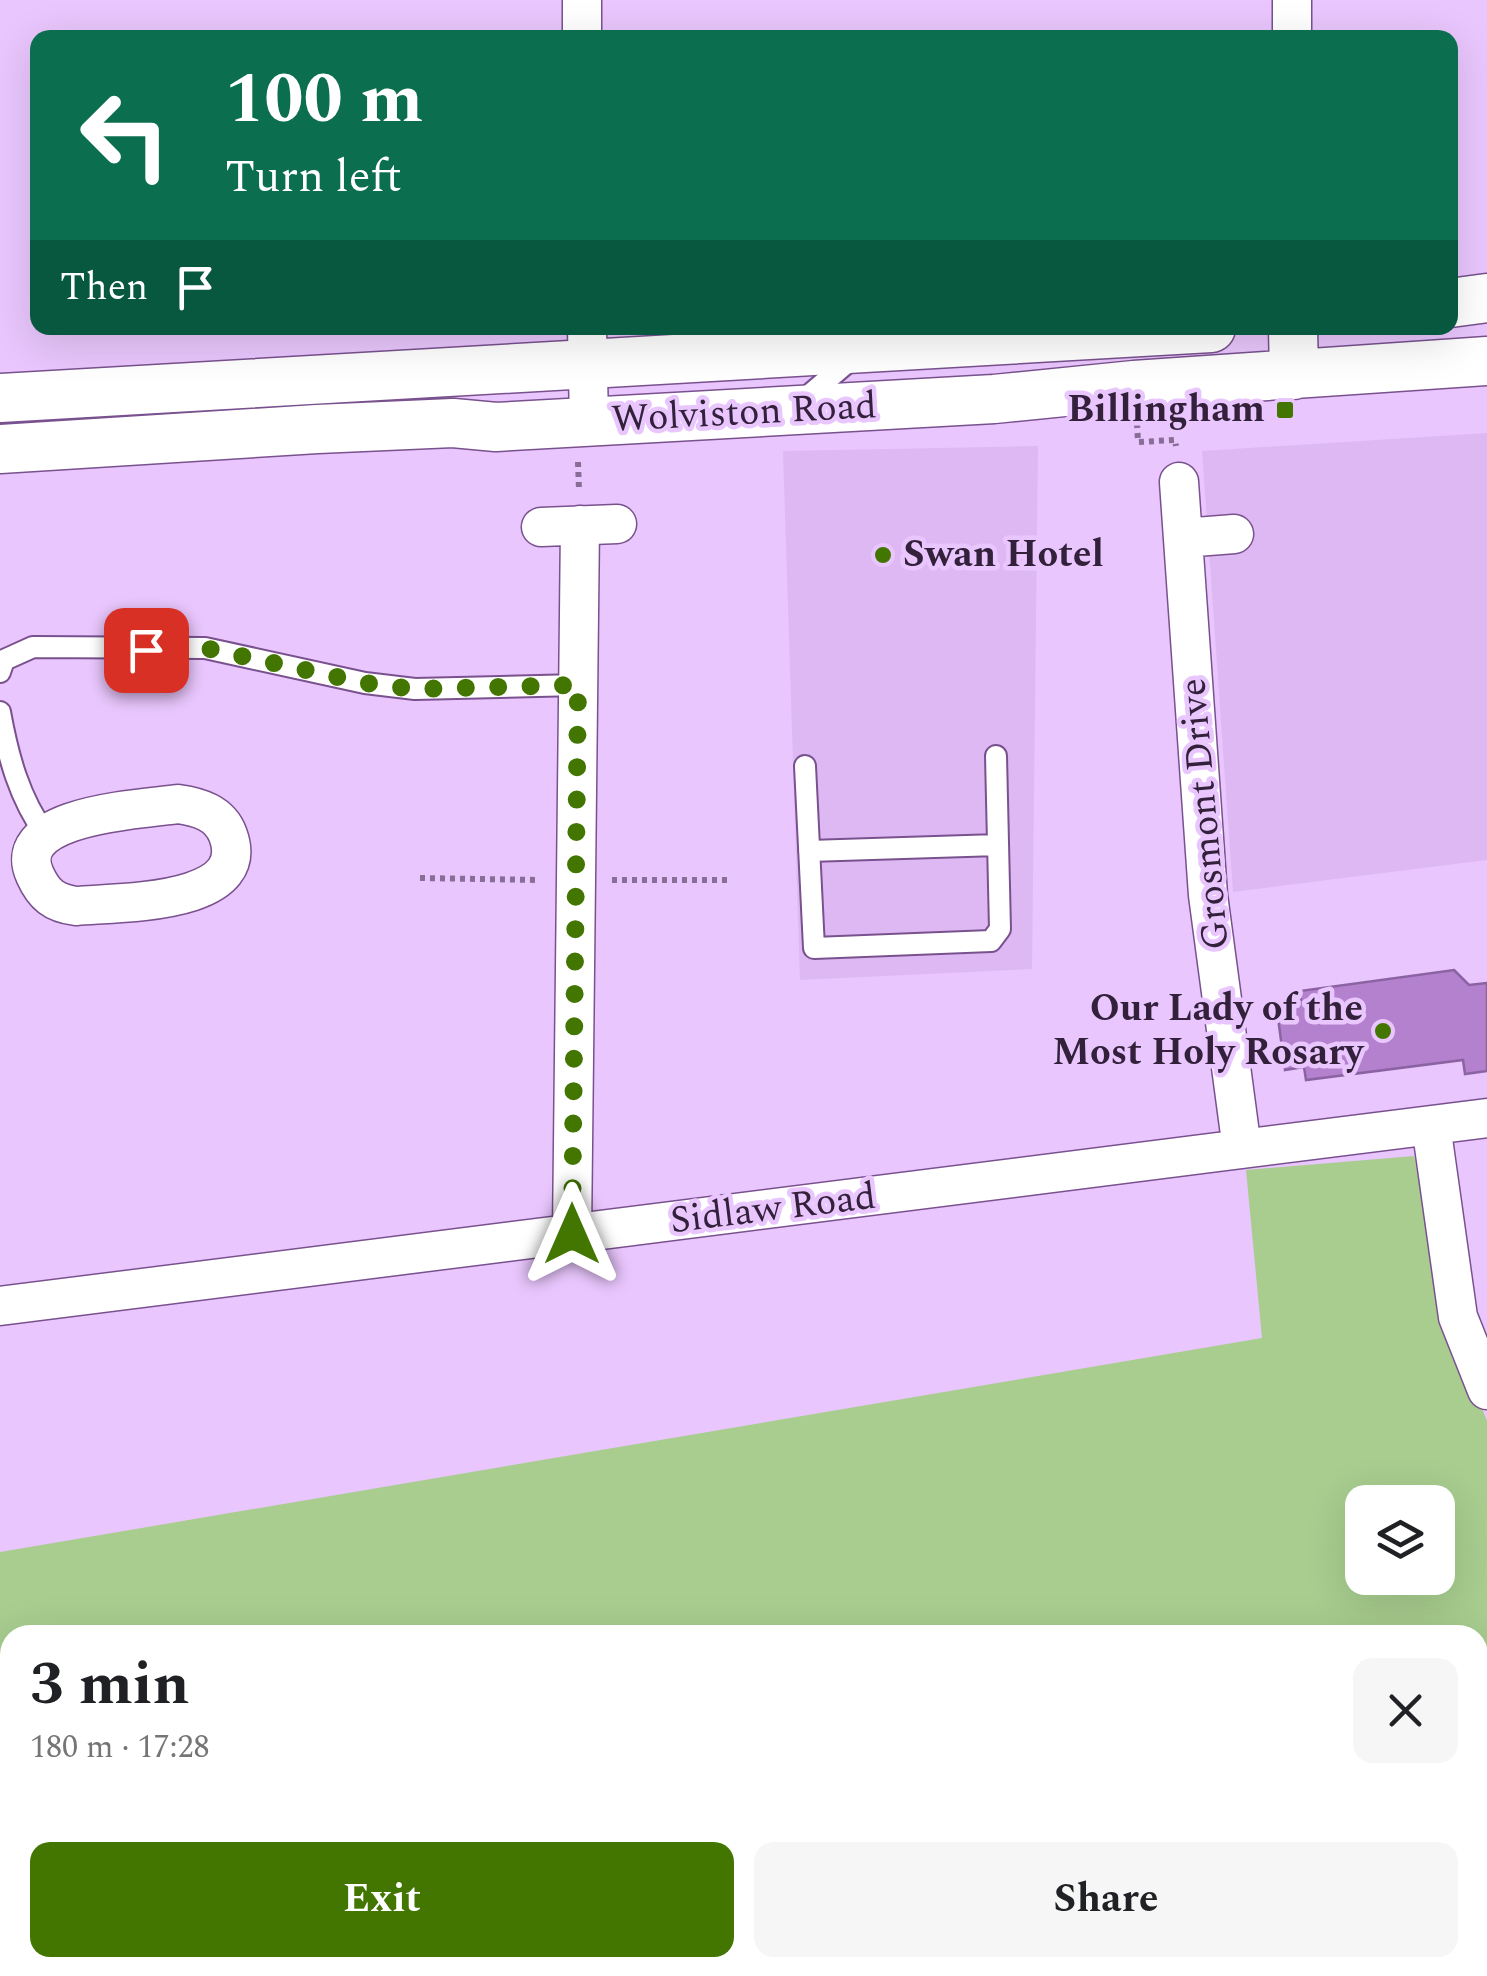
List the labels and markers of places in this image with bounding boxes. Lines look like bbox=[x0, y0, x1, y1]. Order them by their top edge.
place label: Billingham bbox=[1067, 381, 1265, 439]
marker: Billingham bbox=[1274, 399, 1296, 421]
place label: Swan Hotel bbox=[903, 526, 1104, 584]
marker: Swan Hotel bbox=[872, 544, 894, 566]
pin bbox=[104, 608, 189, 693]
place label: Our Lady of the Most Holy Rosary bbox=[1052, 980, 1365, 1082]
marker: Our Lady of the Most Holy Rosary bbox=[1372, 1020, 1394, 1042]

